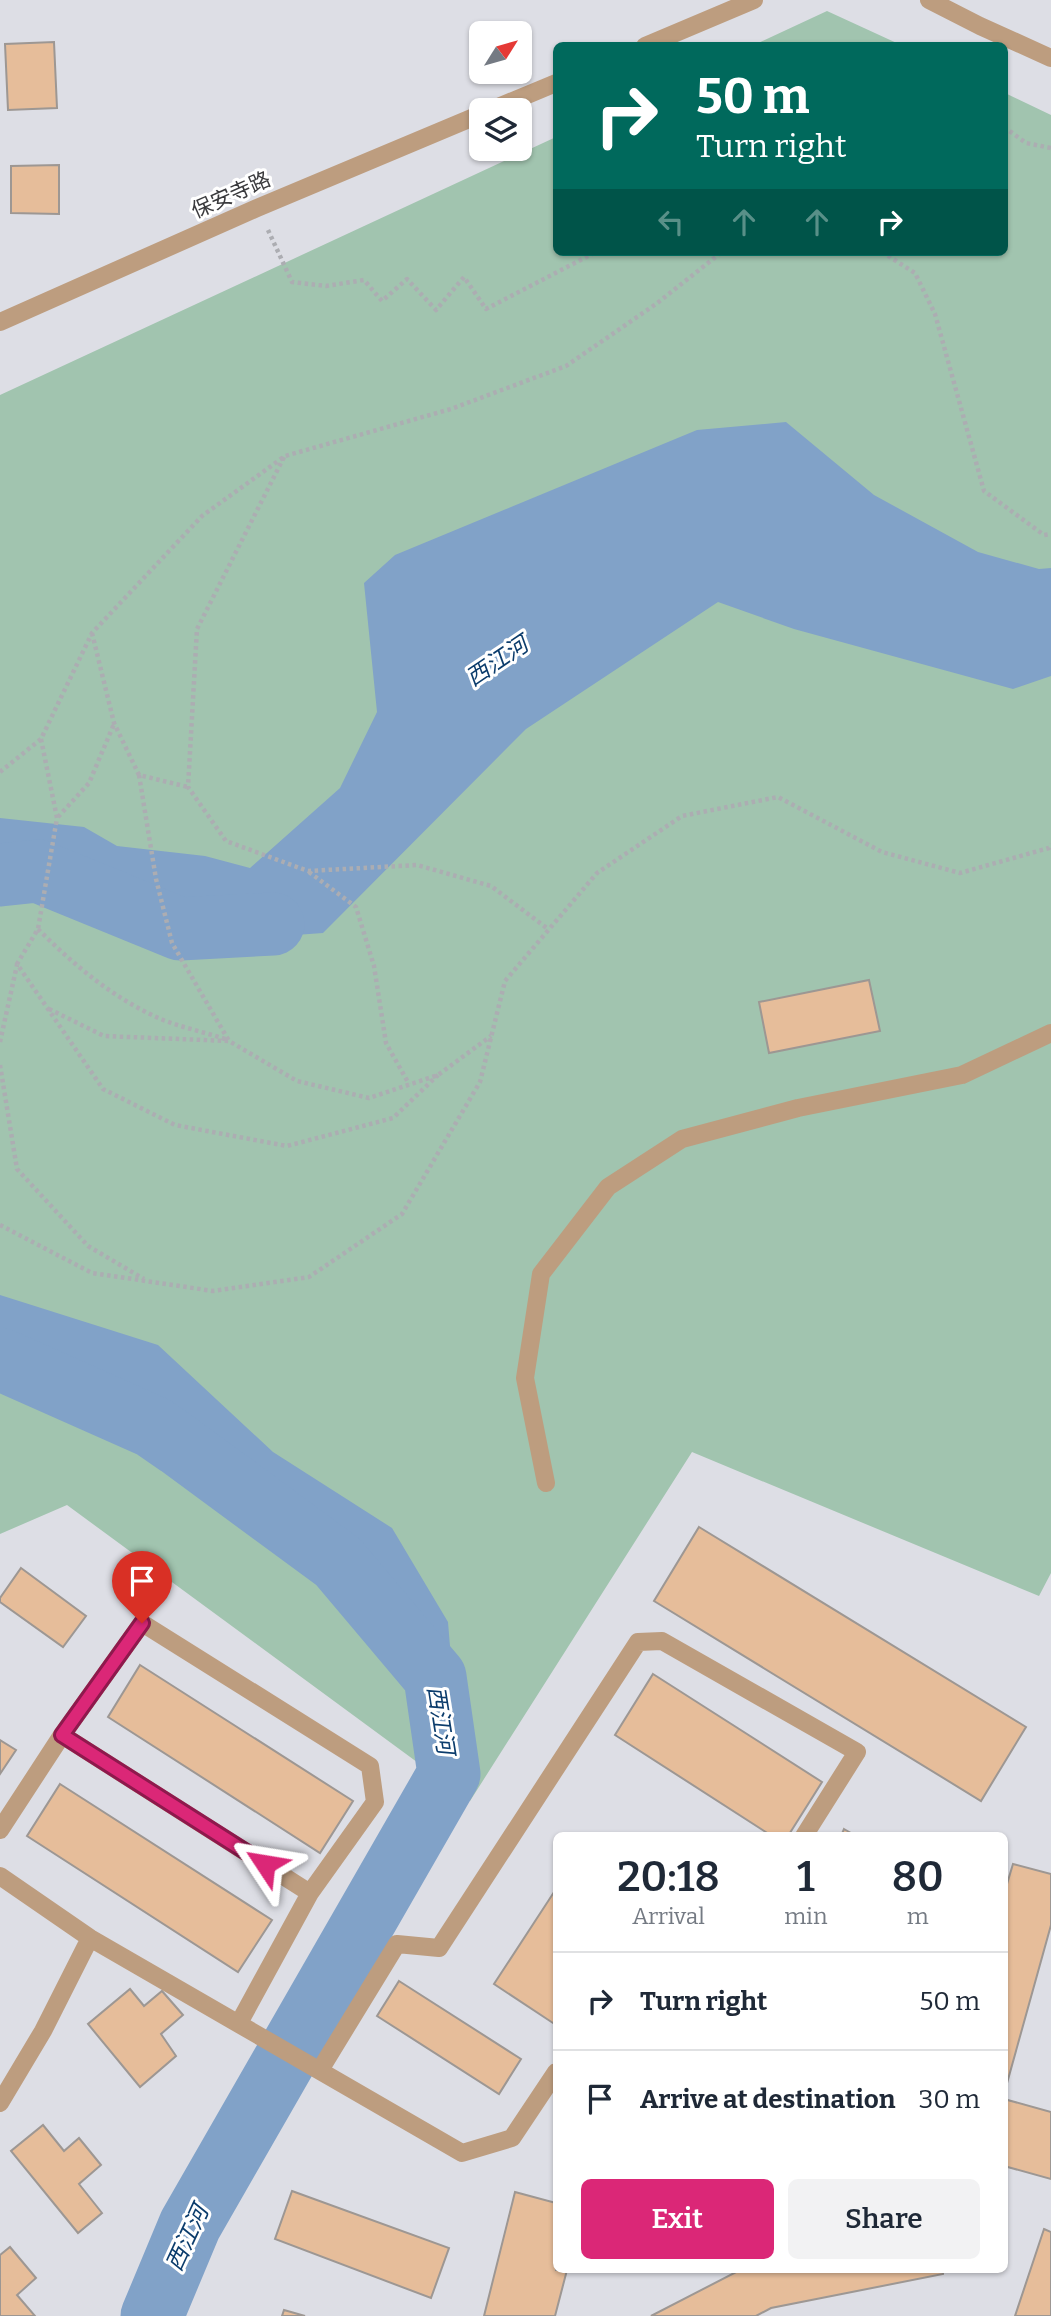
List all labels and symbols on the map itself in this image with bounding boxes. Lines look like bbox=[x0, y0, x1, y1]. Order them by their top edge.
north arrow bbox=[469, 21, 532, 84]
street label: 保安寺路 bbox=[187, 166, 275, 224]
water label: 西江河 bbox=[461, 628, 537, 692]
pin bbox=[112, 1551, 172, 1623]
water label: 西江河 bbox=[422, 1684, 461, 1760]
position arrow bbox=[228, 1827, 302, 1901]
water label: 西江河 bbox=[160, 2197, 216, 2275]

